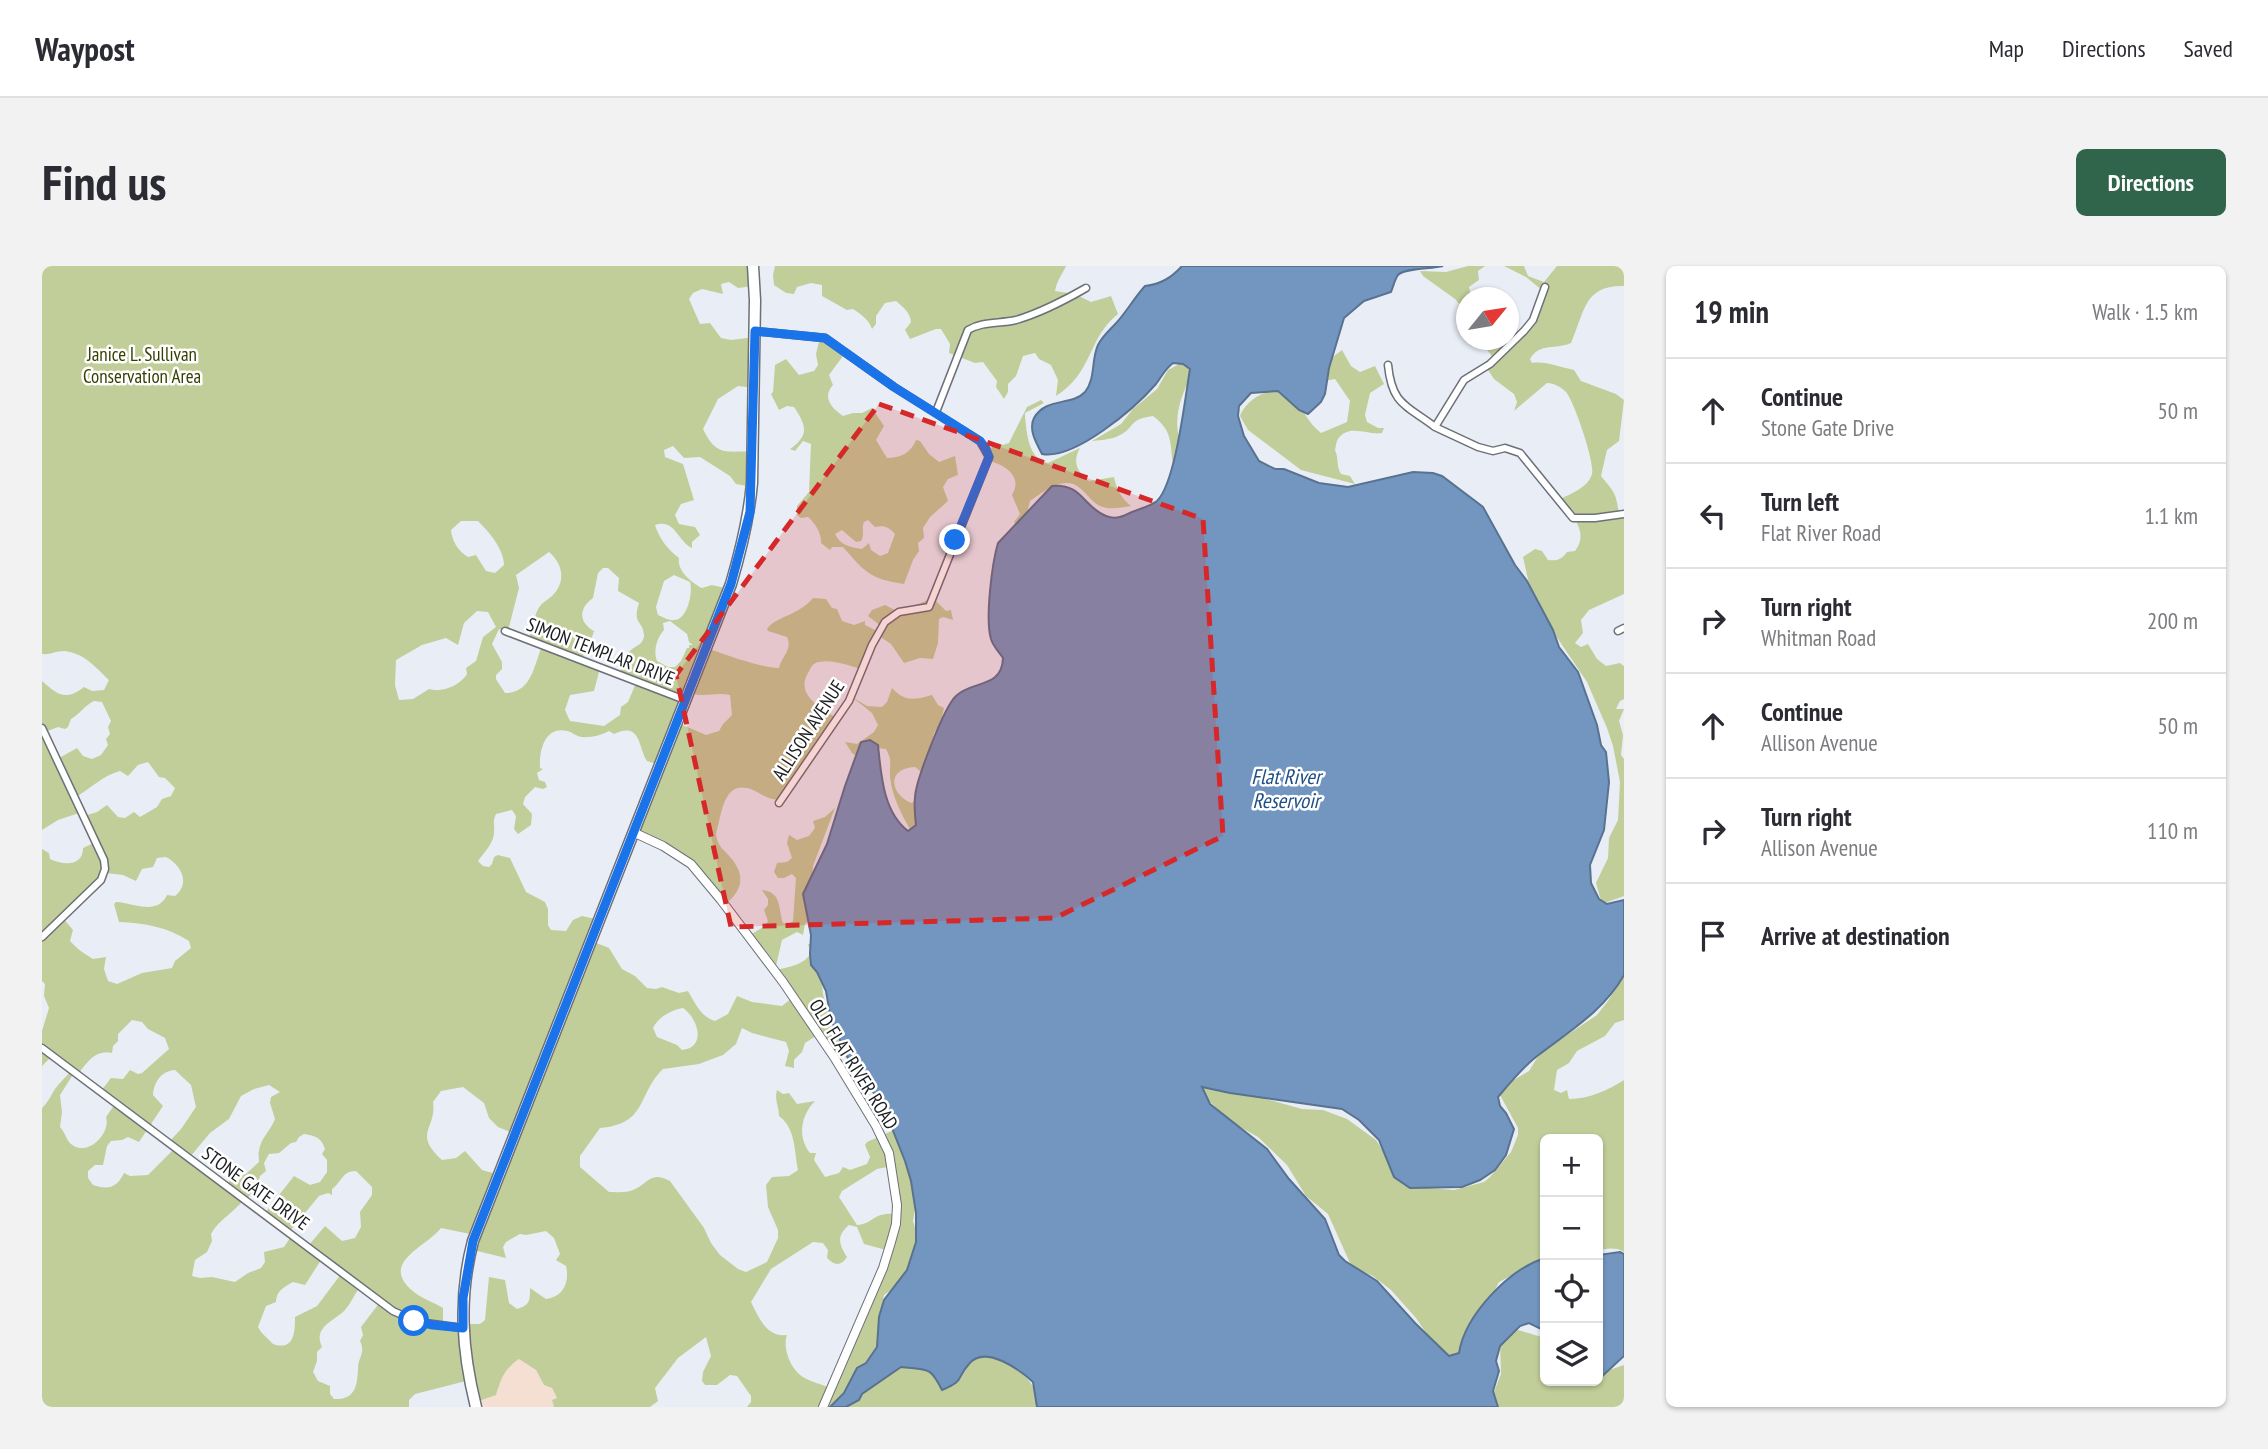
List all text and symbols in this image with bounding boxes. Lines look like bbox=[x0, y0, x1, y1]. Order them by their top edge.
text: Waypost bbox=[35, 27, 135, 70]
text: Map bbox=[1989, 33, 2024, 64]
text: Directions bbox=[2062, 33, 2146, 64]
text: Saved bbox=[2184, 33, 2233, 64]
button: Directions bbox=[2076, 149, 2226, 216]
text: Find us bbox=[42, 150, 166, 214]
north arrow bbox=[1456, 287, 1519, 350]
text: 19 min bbox=[1694, 292, 1769, 331]
text: Walk · 1.5 km bbox=[2092, 297, 2198, 326]
park label: Janice L. Sullivan Conservation Area bbox=[83, 342, 201, 388]
text: Continue bbox=[1761, 380, 1843, 413]
icon: ahead bbox=[1694, 392, 1732, 430]
text: 50 m bbox=[2157, 396, 2198, 425]
text: Stone Gate Drive bbox=[1761, 413, 1894, 442]
text: Turn left bbox=[1761, 485, 1839, 518]
icon: left bbox=[1694, 497, 1732, 535]
text: 1.1 km bbox=[2144, 501, 2198, 530]
text: Flat River Road bbox=[1761, 518, 1881, 547]
route end bbox=[939, 524, 970, 555]
text: Turn right bbox=[1761, 590, 1852, 623]
icon: right bbox=[1694, 602, 1732, 640]
text: 200 m bbox=[2147, 606, 2198, 635]
street label: SIMON TEMPLAR DRIVE bbox=[524, 612, 678, 690]
text: Whitman Road bbox=[1761, 623, 1876, 652]
street label: ALLISON AVENUE bbox=[767, 675, 849, 785]
text: Continue bbox=[1761, 695, 1843, 728]
icon: ahead bbox=[1694, 707, 1732, 745]
text: 50 m bbox=[2157, 711, 2198, 740]
text: Allison Avenue bbox=[1761, 728, 1878, 757]
water label: Flat River Reservoir bbox=[1251, 763, 1324, 814]
text: Turn right bbox=[1761, 800, 1852, 833]
icon: right bbox=[1694, 812, 1732, 850]
text: 110 m bbox=[2147, 816, 2198, 845]
text: Allison Avenue bbox=[1761, 833, 1878, 862]
icon: arrive bbox=[1694, 917, 1732, 955]
text: Arrive at destination bbox=[1761, 919, 1950, 952]
street label: OLD FLAT RIVER ROAD bbox=[804, 994, 904, 1134]
map controls bbox=[1540, 1134, 1603, 1386]
button: + bbox=[1540, 1134, 1603, 1197]
street label: STONE GATE DRIVE bbox=[197, 1141, 315, 1235]
button: − bbox=[1540, 1197, 1603, 1260]
button: locate bbox=[1540, 1260, 1603, 1323]
route start bbox=[398, 1305, 429, 1336]
button: layers bbox=[1540, 1323, 1603, 1386]

